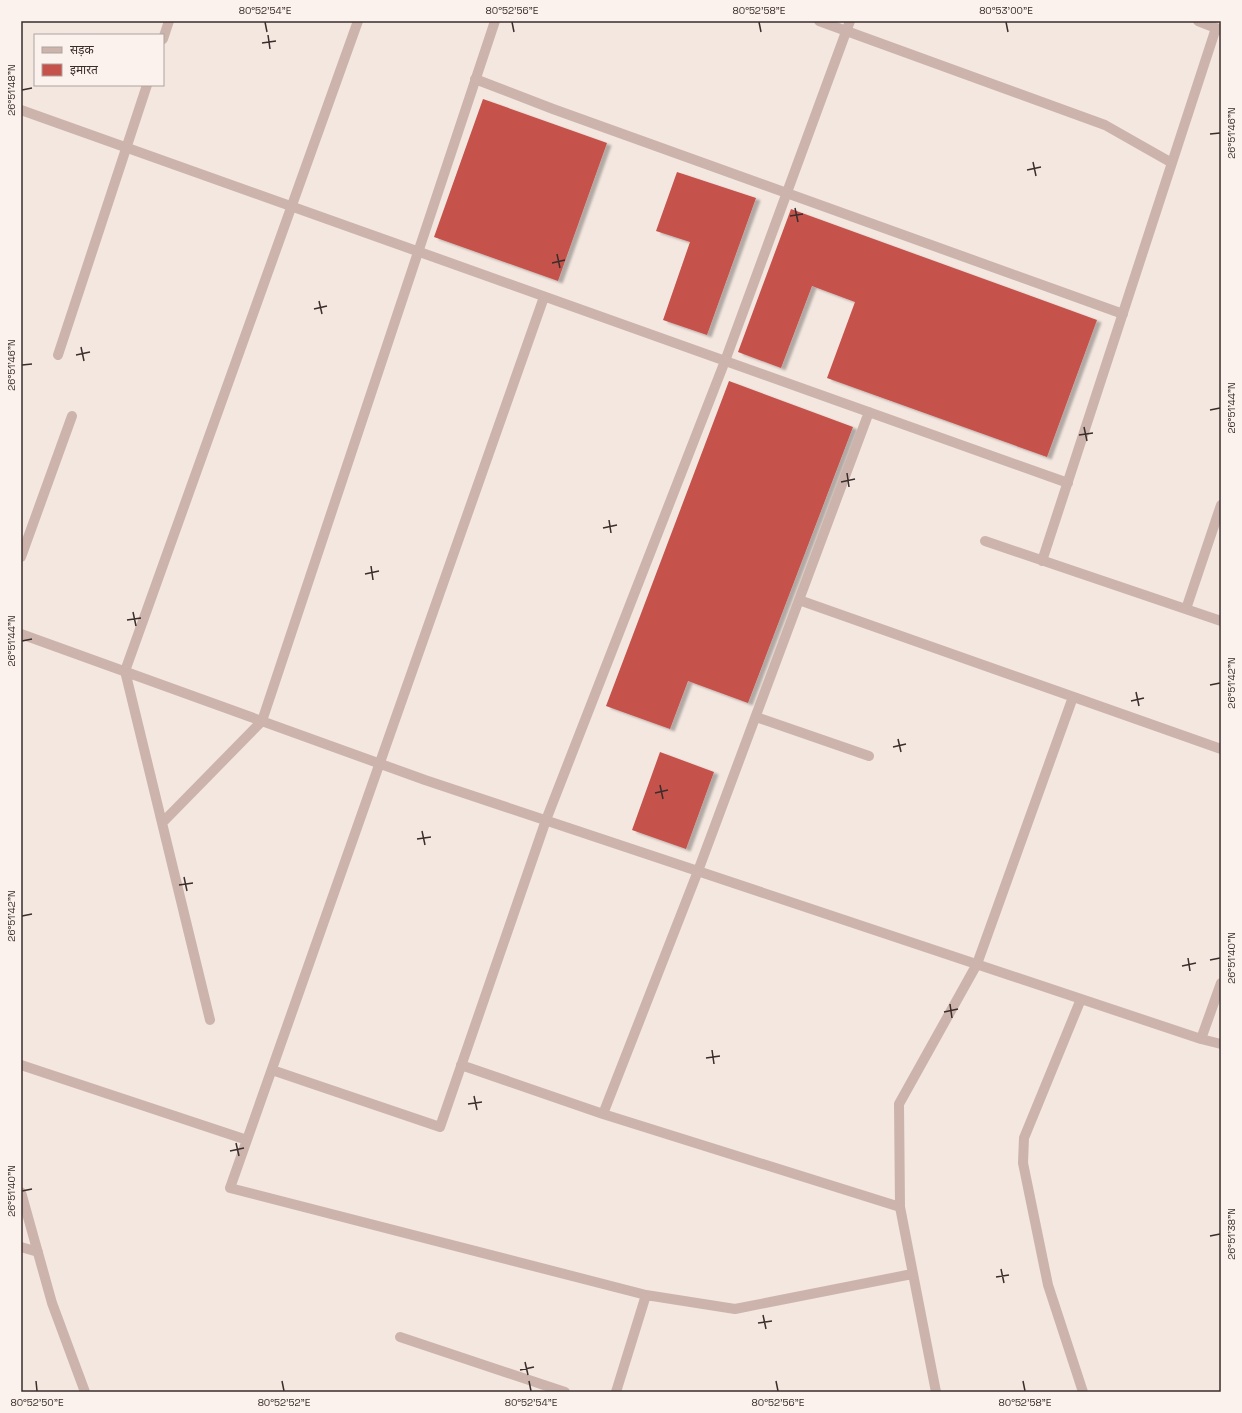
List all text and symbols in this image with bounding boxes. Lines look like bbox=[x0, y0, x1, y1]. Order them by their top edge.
text: 80°52'54"E bbox=[239, 4, 292, 17]
text: 80°52'56"E bbox=[486, 4, 539, 17]
text: 80°52'58"E bbox=[733, 4, 786, 17]
text: 80°53'00"E bbox=[979, 4, 1033, 17]
legend bbox=[34, 34, 164, 86]
text: सड़क bbox=[70, 42, 95, 58]
text: इमारत bbox=[70, 62, 99, 78]
text: 26°51'48"N bbox=[5, 64, 18, 116]
text: 26°51'46"N bbox=[1225, 107, 1238, 159]
text: 26°51'46"N bbox=[5, 339, 18, 391]
text: 26°51'44"N bbox=[1225, 382, 1238, 434]
text: 26°51'44"N bbox=[5, 615, 18, 667]
text: 26°51'42"N bbox=[1225, 657, 1238, 709]
text: 26°51'42"N bbox=[5, 890, 18, 942]
text: 26°51'40"N bbox=[1225, 932, 1238, 984]
text: 26°51'40"N bbox=[5, 1165, 18, 1217]
text: 26°51'38"N bbox=[1225, 1208, 1238, 1260]
text: 80°52'50"E bbox=[10, 1396, 64, 1409]
text: 80°52'52"E bbox=[258, 1396, 311, 1409]
text: 80°52'54"E bbox=[505, 1396, 558, 1409]
text: 80°52'56"E bbox=[752, 1396, 805, 1409]
text: 80°52'58"E bbox=[999, 1396, 1052, 1409]

